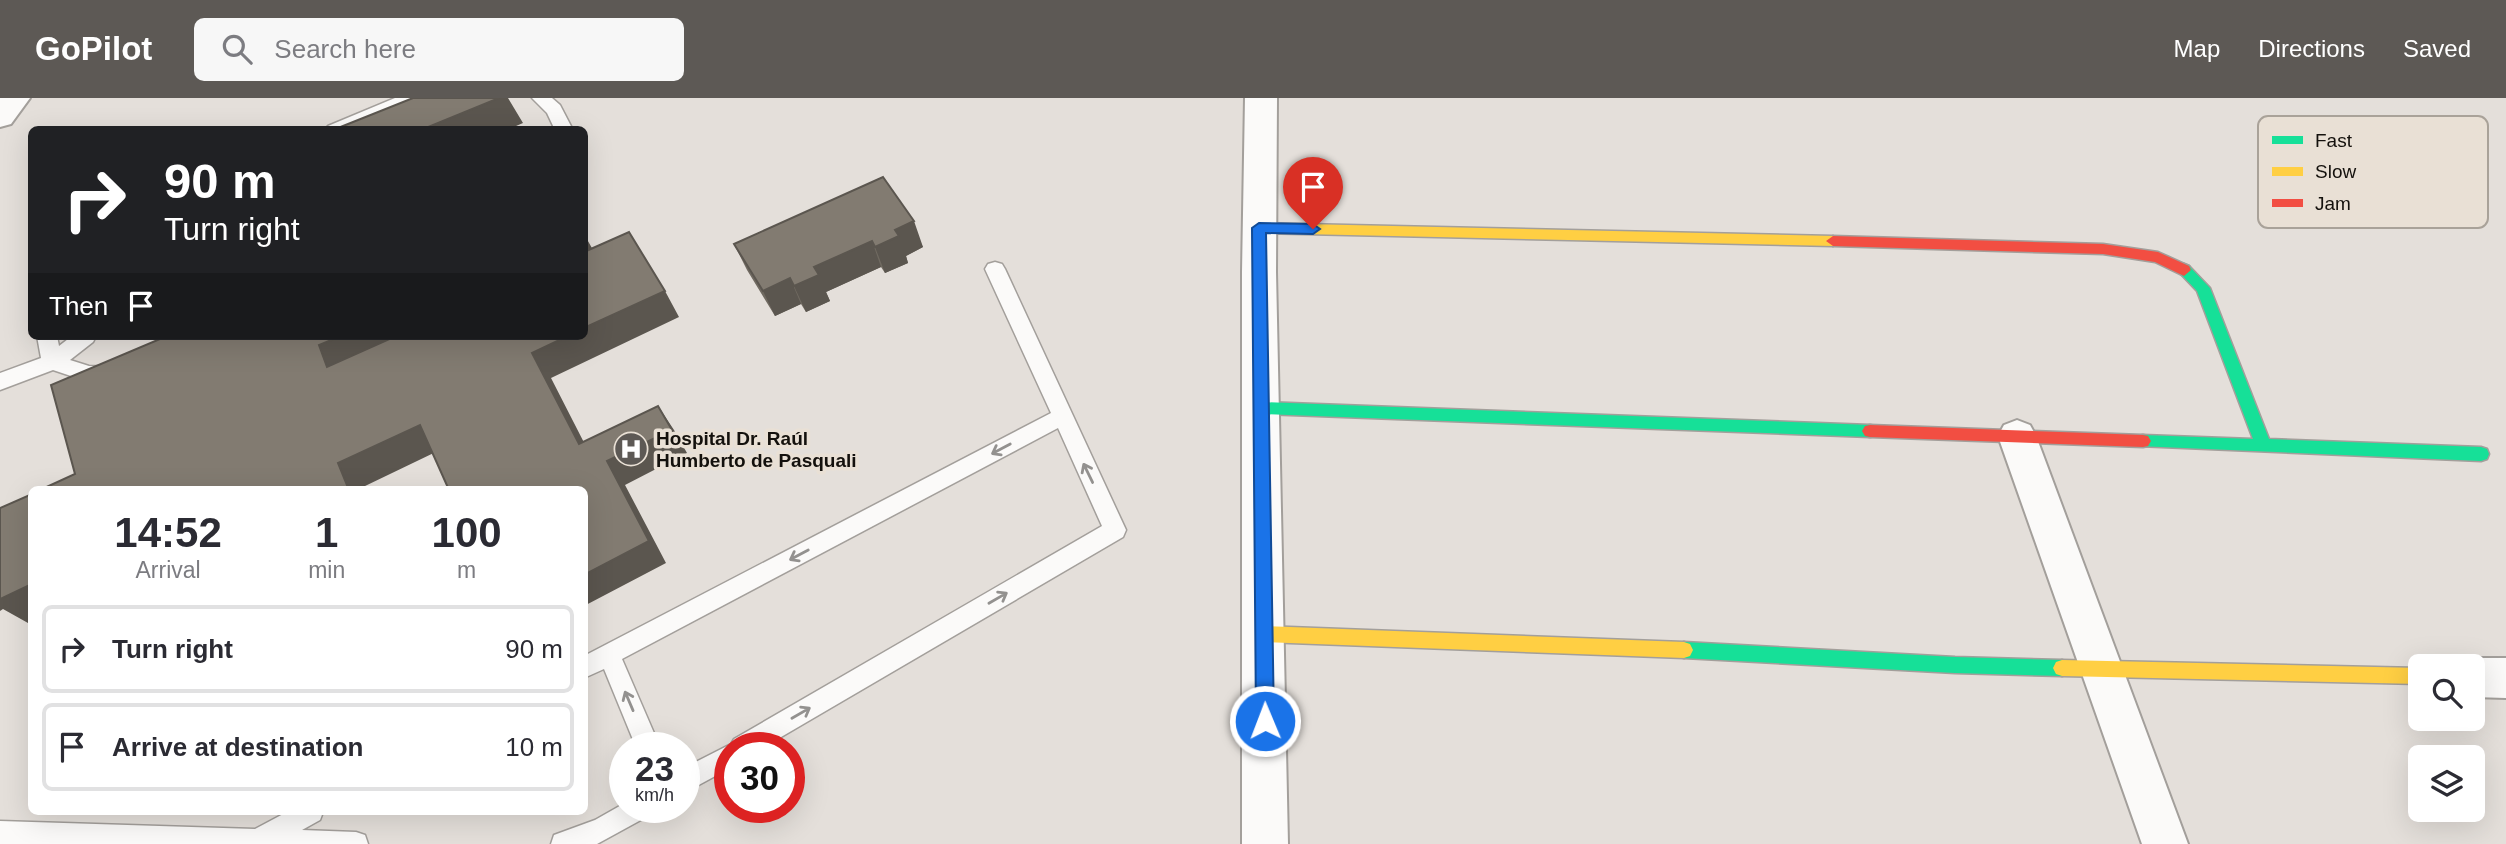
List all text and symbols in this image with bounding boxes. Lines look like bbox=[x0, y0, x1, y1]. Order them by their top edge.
search box bbox=[194, 18, 684, 81]
text: GoPilot bbox=[35, 30, 152, 67]
icon: search bbox=[218, 30, 256, 68]
text: Search here bbox=[274, 34, 416, 64]
text: Map bbox=[2174, 35, 2220, 62]
text: Directions bbox=[2258, 35, 2365, 62]
text: Saved bbox=[2403, 35, 2471, 62]
legend bbox=[2258, 116, 2488, 228]
text: Fast bbox=[2315, 130, 2353, 151]
icon: right bbox=[49, 154, 140, 245]
text: 90 m bbox=[164, 154, 276, 208]
pin bbox=[1283, 157, 1343, 229]
text: Slow bbox=[2315, 161, 2356, 182]
icon: arrive bbox=[1294, 168, 1332, 206]
text: Jam bbox=[2315, 193, 2351, 214]
text: Turn right bbox=[164, 211, 300, 247]
icon: arrive bbox=[122, 287, 160, 325]
text: Then bbox=[49, 291, 108, 321]
place label: Hospital Dr. Raúl Humberto de Pasquali bbox=[656, 428, 857, 471]
hospital icon: Hospital Dr. Raúl Humberto de Pasquali bbox=[612, 430, 650, 468]
one-way arrow bbox=[991, 442, 1012, 456]
one-way arrow bbox=[1081, 463, 1094, 484]
text: 14:52 bbox=[114, 509, 222, 556]
text: 1 bbox=[315, 509, 338, 556]
text: 100 bbox=[432, 509, 502, 556]
one-way arrow bbox=[790, 548, 810, 562]
text: Arrival bbox=[135, 557, 201, 583]
text: min bbox=[308, 557, 345, 583]
text: m bbox=[457, 557, 476, 583]
one-way arrow bbox=[987, 591, 1007, 605]
icon: right bbox=[53, 630, 91, 668]
text: Turn right bbox=[112, 634, 233, 664]
text: 90 m bbox=[505, 634, 563, 664]
map controls bbox=[2408, 654, 2485, 822]
button: search bbox=[2408, 654, 2485, 731]
position arrow bbox=[1228, 684, 1302, 758]
one-way arrow bbox=[622, 691, 635, 712]
one-way arrow bbox=[791, 706, 811, 720]
icon: arrive bbox=[53, 728, 91, 766]
text: Arrive at destination bbox=[112, 732, 363, 762]
text: 10 m bbox=[505, 732, 563, 762]
speed limit sign: 30 bbox=[714, 732, 805, 823]
button: layers bbox=[2408, 745, 2485, 822]
text: 23 bbox=[635, 749, 674, 788]
text: km/h bbox=[635, 785, 674, 805]

